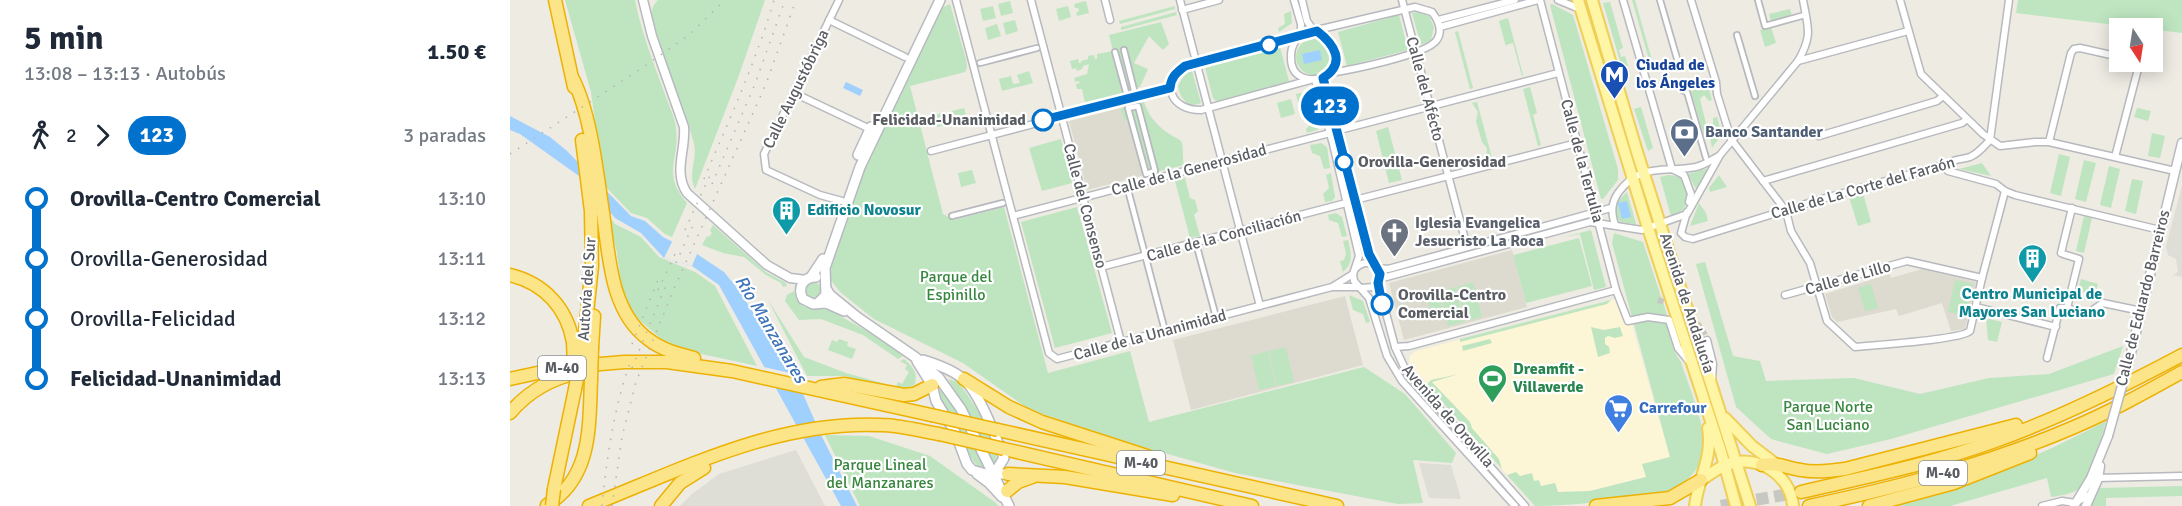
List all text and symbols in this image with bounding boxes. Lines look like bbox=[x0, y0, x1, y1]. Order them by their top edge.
text: 5 min bbox=[24, 18, 104, 59]
north arrow bbox=[2109, 18, 2163, 72]
map controls bbox=[2109, 18, 2163, 72]
street label: Calle Augustóbriga bbox=[758, 26, 834, 152]
street label: Calle del Afécto bbox=[1401, 35, 1449, 143]
unlabelled marker bbox=[1260, 36, 1278, 54]
text: 1.50 € bbox=[427, 38, 486, 65]
place label: Ciudad de los Ángeles bbox=[1636, 55, 1715, 93]
metro station icon: Ciudad de los Ángeles bbox=[1599, 58, 1631, 100]
text: 13:08 – 13:13 · Autobús bbox=[24, 61, 226, 86]
line badge: 123 bbox=[1296, 86, 1364, 126]
text: 123 bbox=[1313, 93, 1347, 119]
street label: Calle de la Tertulia bbox=[1556, 97, 1608, 225]
marker: Felicidad-Unanimidad bbox=[1032, 109, 1054, 131]
place label: Felicidad-Unanimidad bbox=[872, 110, 1026, 130]
bank icon: Banco Santander bbox=[1668, 116, 1700, 158]
icon: walk bbox=[24, 119, 57, 152]
icon: forward bbox=[86, 119, 119, 152]
text: 123 bbox=[140, 122, 174, 148]
place label: Banco Santander bbox=[1705, 122, 1824, 142]
text: 2 bbox=[66, 123, 77, 148]
text: 3 paradas bbox=[403, 123, 486, 148]
street label: Calle de la Generosidad bbox=[1109, 140, 1269, 200]
street label: Calle del Consenso bbox=[1059, 141, 1111, 271]
place label: Orovilla-Generosidad bbox=[1358, 152, 1507, 172]
street label: Calle de La Corte del Faraón bbox=[1769, 152, 1957, 224]
marker: Orovilla-Generosidad bbox=[1335, 153, 1353, 171]
text: Orovilla-Centro Comercial bbox=[70, 185, 321, 212]
text: 13:10 bbox=[437, 186, 486, 211]
building icon: Edificio Novosur bbox=[770, 194, 802, 236]
place label: Edificio Novosur bbox=[807, 200, 922, 220]
street label: Calle de la Conciliación bbox=[1144, 206, 1304, 266]
street label: Calle de Eduardo Barreiros bbox=[2111, 208, 2175, 388]
place label: Iglesia Evangelica Jesucristo La Roca bbox=[1415, 213, 1544, 251]
church icon: Iglesia Evangelica Jesucristo La Roca bbox=[1378, 216, 1410, 258]
street label: Avenida de Andalucía bbox=[1655, 230, 1719, 376]
street label: Autovía del Sur bbox=[573, 237, 601, 341]
building icon: Centro Municipal de Mayores San Luciano bbox=[2016, 242, 2048, 284]
text: Orovilla-Generosidad bbox=[70, 245, 268, 272]
text: 13:11 bbox=[437, 246, 486, 271]
street label: Calle de Lillo bbox=[1803, 256, 1893, 300]
park label: Parque del Espinillo bbox=[920, 267, 993, 305]
water label: Río Manzanares bbox=[730, 271, 813, 389]
place label: Centro Municipal de Mayores San Luciano bbox=[1959, 284, 2105, 322]
place label: Orovilla-Centro Comercial bbox=[1398, 285, 1506, 323]
marker: Orovilla-Centro Comercial bbox=[1371, 293, 1393, 315]
text: Orovilla-Felicidad bbox=[70, 305, 236, 332]
street label: Calle de la Unanimidad bbox=[1071, 305, 1229, 365]
text: 13:12 bbox=[437, 306, 486, 331]
road number: M-40 bbox=[538, 356, 586, 380]
place label: Dreamfit - Villaverde bbox=[1513, 359, 1584, 397]
street label: Avenida de Orovilla bbox=[1398, 360, 1498, 472]
sports icon: Dreamfit - Villaverde bbox=[1476, 362, 1508, 404]
text: Felicidad-Unanimidad bbox=[70, 365, 281, 392]
text: 13:13 bbox=[437, 366, 486, 391]
supermarket icon: Carrefour bbox=[1602, 392, 1634, 434]
park label: Parque Norte San Luciano bbox=[1783, 397, 1873, 435]
place label: Carrefour bbox=[1639, 398, 1707, 418]
road number: M-40 bbox=[1117, 451, 1165, 475]
park label: Parque Lineal del Manzanares bbox=[826, 455, 934, 493]
road number: M-40 bbox=[1919, 461, 1967, 485]

